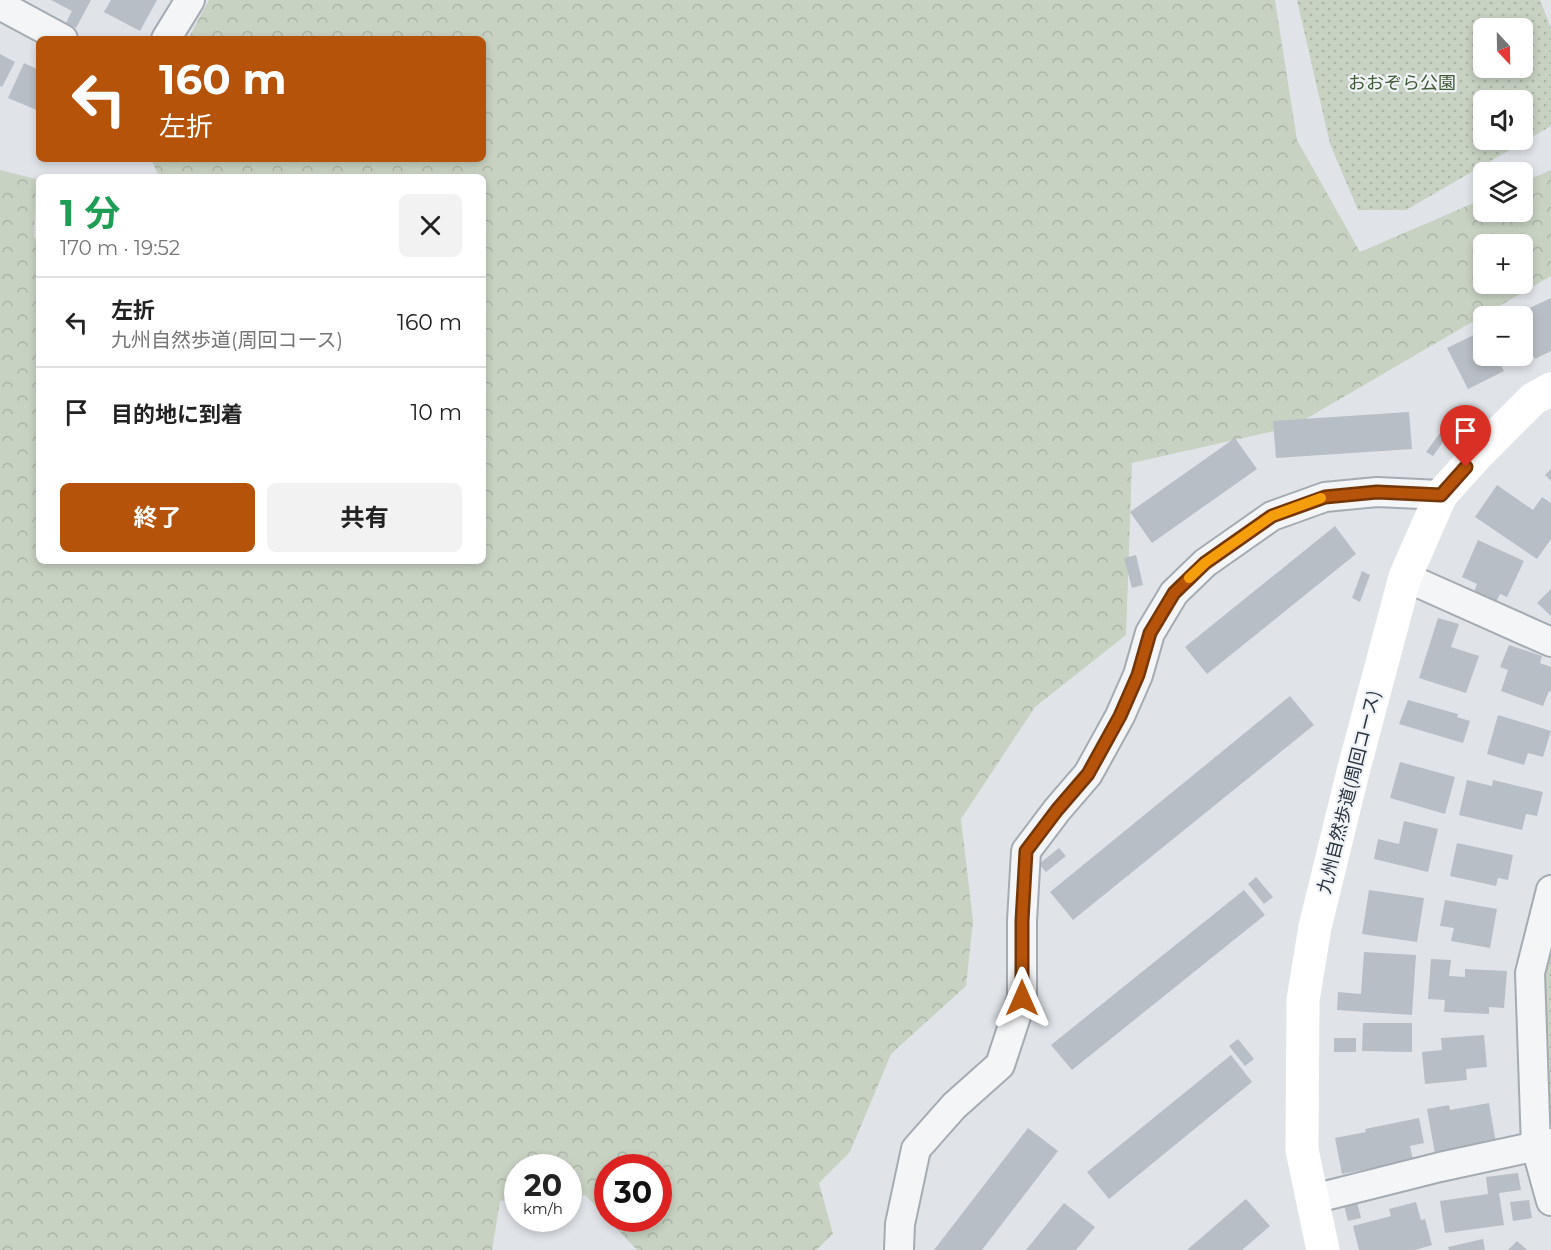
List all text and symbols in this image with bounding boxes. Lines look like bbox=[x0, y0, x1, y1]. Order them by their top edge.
north arrow bbox=[1473, 18, 1533, 78]
map controls bbox=[1473, 18, 1533, 366]
text: 160 m bbox=[159, 53, 287, 105]
icon: left bbox=[60, 60, 138, 138]
park label: おおぞら公園 bbox=[1348, 72, 1456, 94]
button: sound bbox=[1473, 90, 1533, 150]
text: 左折 bbox=[159, 110, 213, 143]
button: layers bbox=[1473, 162, 1533, 222]
text: 1 分 bbox=[60, 191, 120, 235]
button: close bbox=[399, 194, 462, 257]
button: + bbox=[1473, 234, 1533, 294]
text: 170 m · 19:52 bbox=[60, 236, 180, 260]
text: 左折 bbox=[111, 297, 155, 324]
icon: left bbox=[60, 306, 93, 339]
button: − bbox=[1473, 306, 1533, 366]
text: 160 m bbox=[397, 309, 462, 336]
text: 九州自然歩道(周回コース) bbox=[111, 328, 343, 352]
icon: arrive bbox=[60, 396, 93, 429]
text: 10 m bbox=[410, 399, 462, 426]
text: 目的地に到着 bbox=[111, 401, 243, 428]
pin bbox=[1440, 405, 1491, 467]
icon: arrive bbox=[1449, 414, 1482, 447]
button: 終了 bbox=[60, 483, 255, 552]
button: 共有 bbox=[267, 483, 462, 552]
street label: 九州自然歩道(周回コース) bbox=[1313, 688, 1385, 896]
position arrow bbox=[990, 966, 1054, 1030]
speed limit sign: 30 bbox=[594, 1154, 672, 1232]
text: 20 bbox=[524, 1167, 562, 1204]
text: km/h bbox=[523, 1199, 563, 1218]

